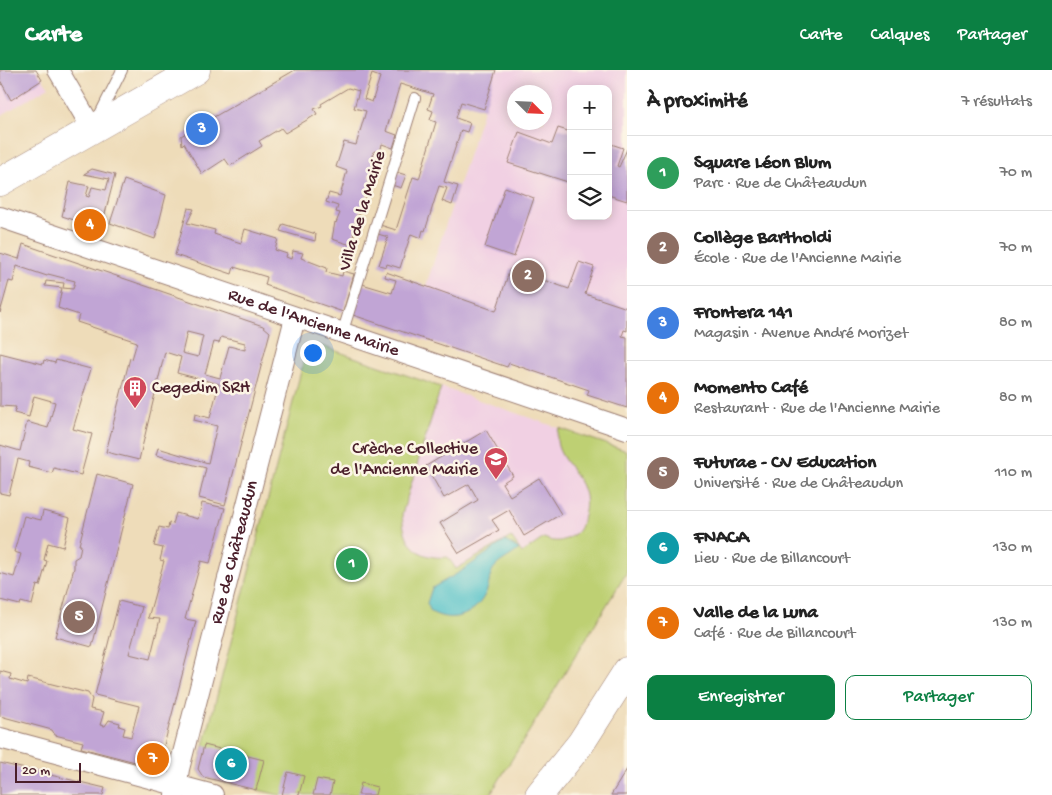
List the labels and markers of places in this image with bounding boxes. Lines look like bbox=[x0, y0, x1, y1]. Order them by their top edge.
pin: 3 bbox=[186, 110, 218, 148]
pin: 4 bbox=[74, 206, 106, 244]
pin: 2 bbox=[512, 257, 544, 295]
building icon: Cegedim SRH bbox=[122, 375, 148, 409]
place label: Cegedim SRH bbox=[152, 378, 251, 399]
place label: Crèche Collective de l'Ancienne Mairie bbox=[330, 439, 479, 481]
school or university icon: Crèche Collective de l'Ancienne Mairie bbox=[483, 446, 509, 480]
pin: 1 bbox=[336, 545, 368, 583]
pin: 5 bbox=[63, 598, 95, 636]
pin: 7 bbox=[137, 740, 169, 778]
pin: 6 bbox=[215, 745, 247, 783]

